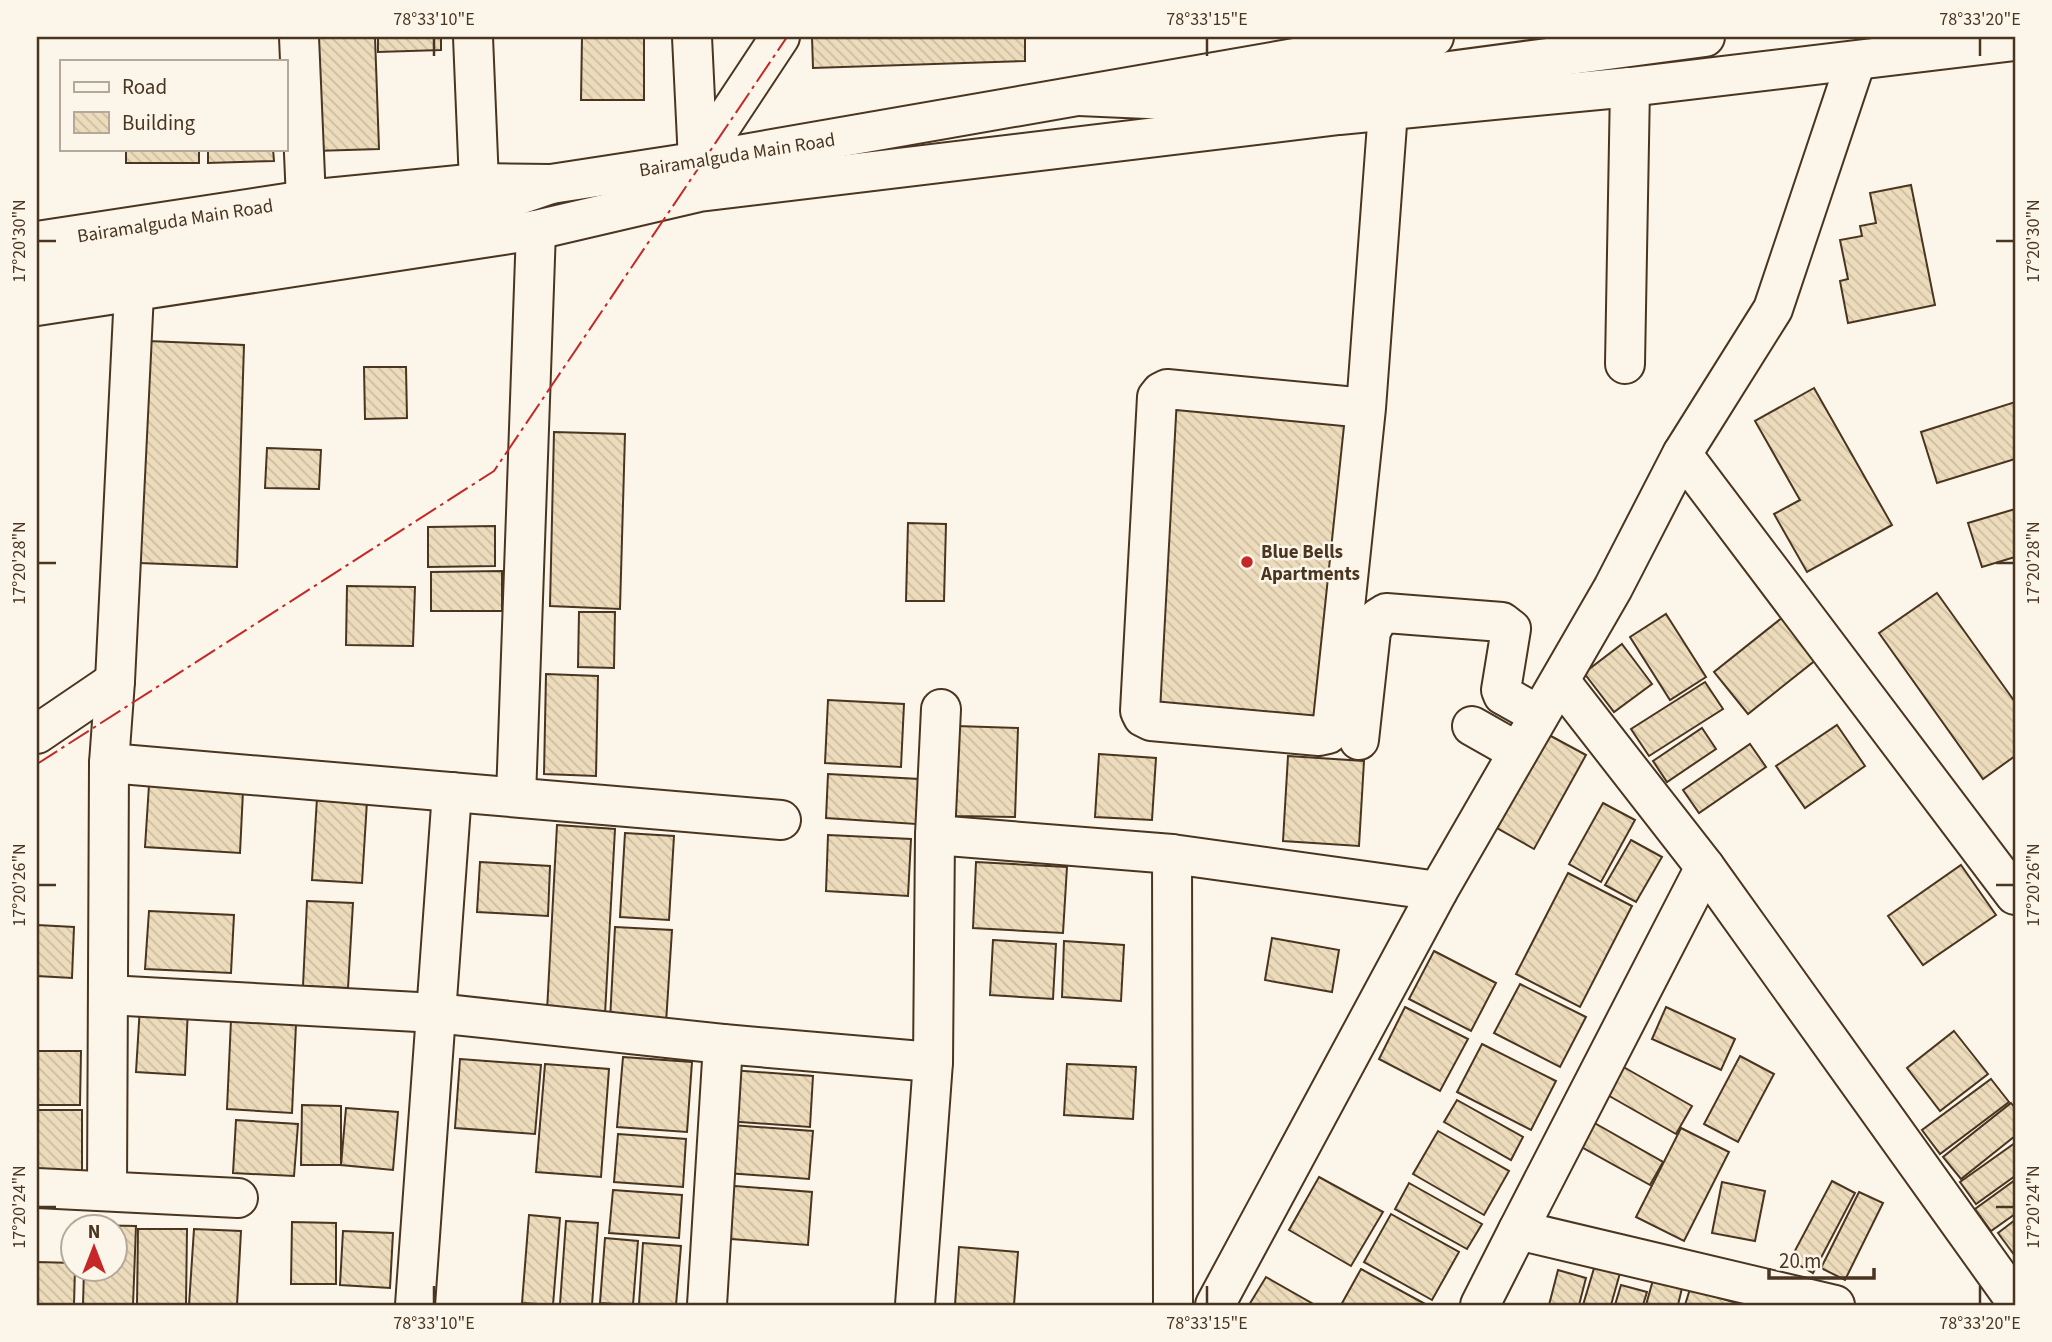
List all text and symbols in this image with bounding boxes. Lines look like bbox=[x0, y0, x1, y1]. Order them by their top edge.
text: 78°33'10"E bbox=[393, 7, 475, 32]
text: 78°33'15"E bbox=[1166, 7, 1248, 32]
text: 78°33'20"E bbox=[1939, 7, 2021, 32]
legend bbox=[60, 60, 287, 150]
text: Road bbox=[122, 72, 167, 102]
text: Building bbox=[122, 108, 196, 138]
street label: Bairamalguda Main Road bbox=[637, 127, 837, 184]
street label: Bairamalguda Main Road bbox=[75, 193, 275, 250]
text: 17°20'30"N bbox=[7, 199, 32, 283]
text: 17°20'30"N bbox=[2021, 199, 2046, 283]
text: 17°20'28"N bbox=[7, 521, 32, 605]
text: 17°20'28"N bbox=[2021, 521, 2046, 605]
place label: Blue Bells Apartments bbox=[1260, 539, 1360, 588]
marker: Blue Bells Apartments bbox=[1239, 554, 1255, 570]
text: 17°20'26"N bbox=[7, 843, 32, 927]
text: 17°20'26"N bbox=[2021, 843, 2046, 927]
text: 17°20'24"N bbox=[7, 1165, 32, 1249]
text: 17°20'24"N bbox=[2021, 1165, 2046, 1249]
north arrow bbox=[60, 1212, 130, 1282]
text: N bbox=[88, 1219, 100, 1246]
scale bar bbox=[1769, 1237, 1874, 1281]
text: 20 m bbox=[1779, 1246, 1821, 1276]
text: 78°33'10"E bbox=[393, 1311, 475, 1336]
text: 78°33'15"E bbox=[1166, 1311, 1248, 1336]
text: 78°33'20"E bbox=[1939, 1311, 2021, 1336]

